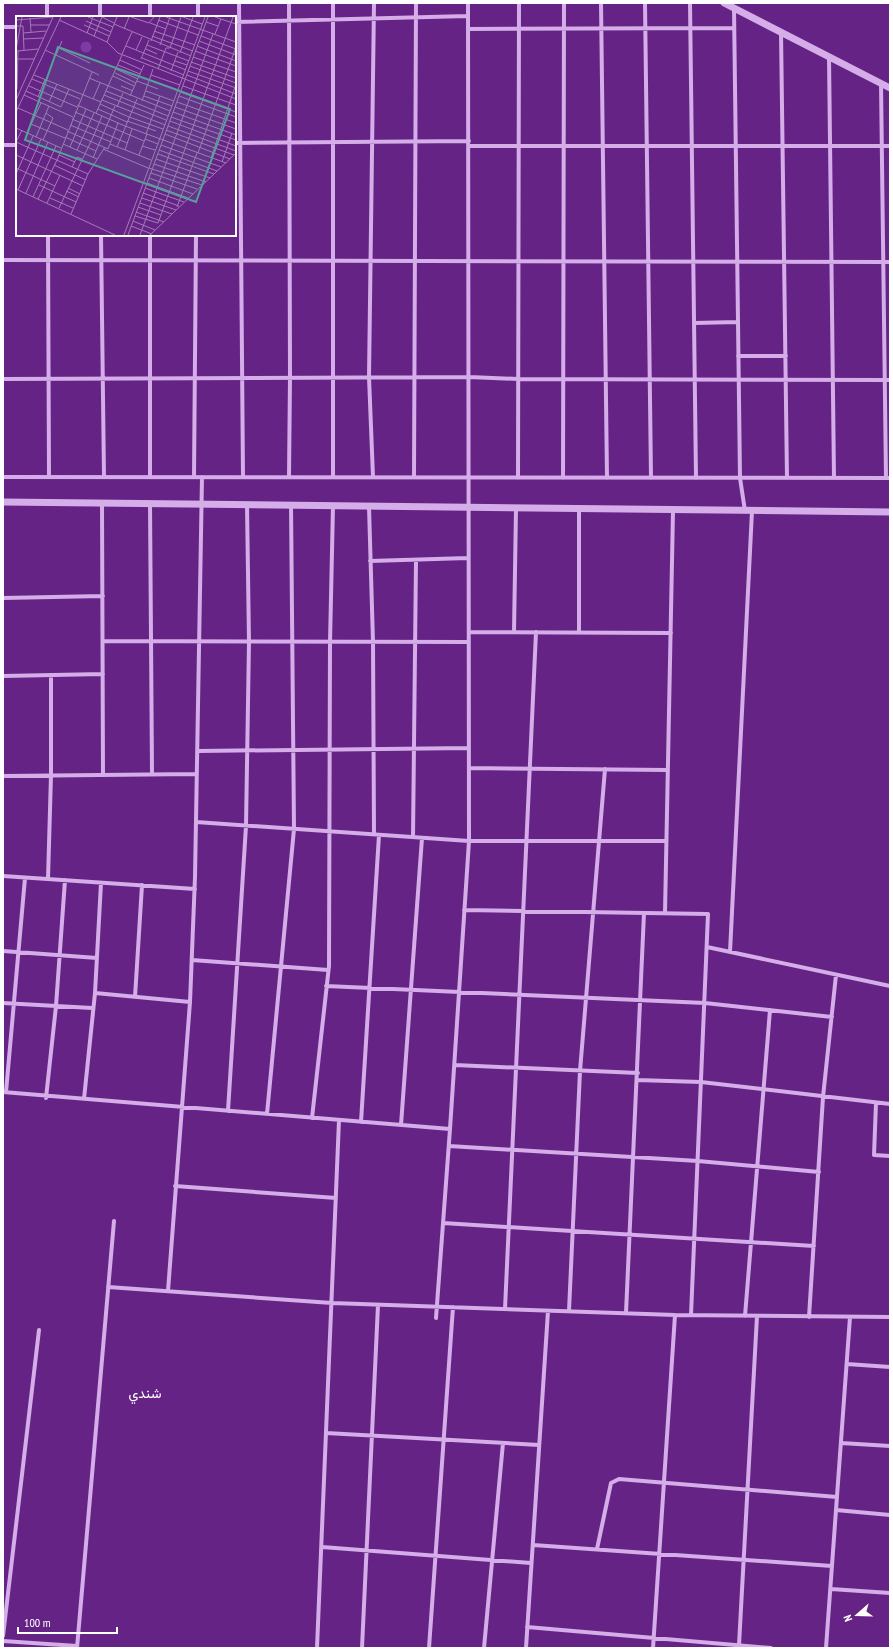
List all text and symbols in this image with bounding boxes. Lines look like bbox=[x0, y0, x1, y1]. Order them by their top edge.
inset map bbox=[16, 16, 236, 236]
district label: شندي bbox=[128, 1384, 162, 1405]
north arrow bbox=[837, 1595, 877, 1635]
scale bar bbox=[18, 1609, 117, 1635]
text: N bbox=[840, 1613, 855, 1624]
text: 100 m bbox=[24, 1615, 51, 1630]

